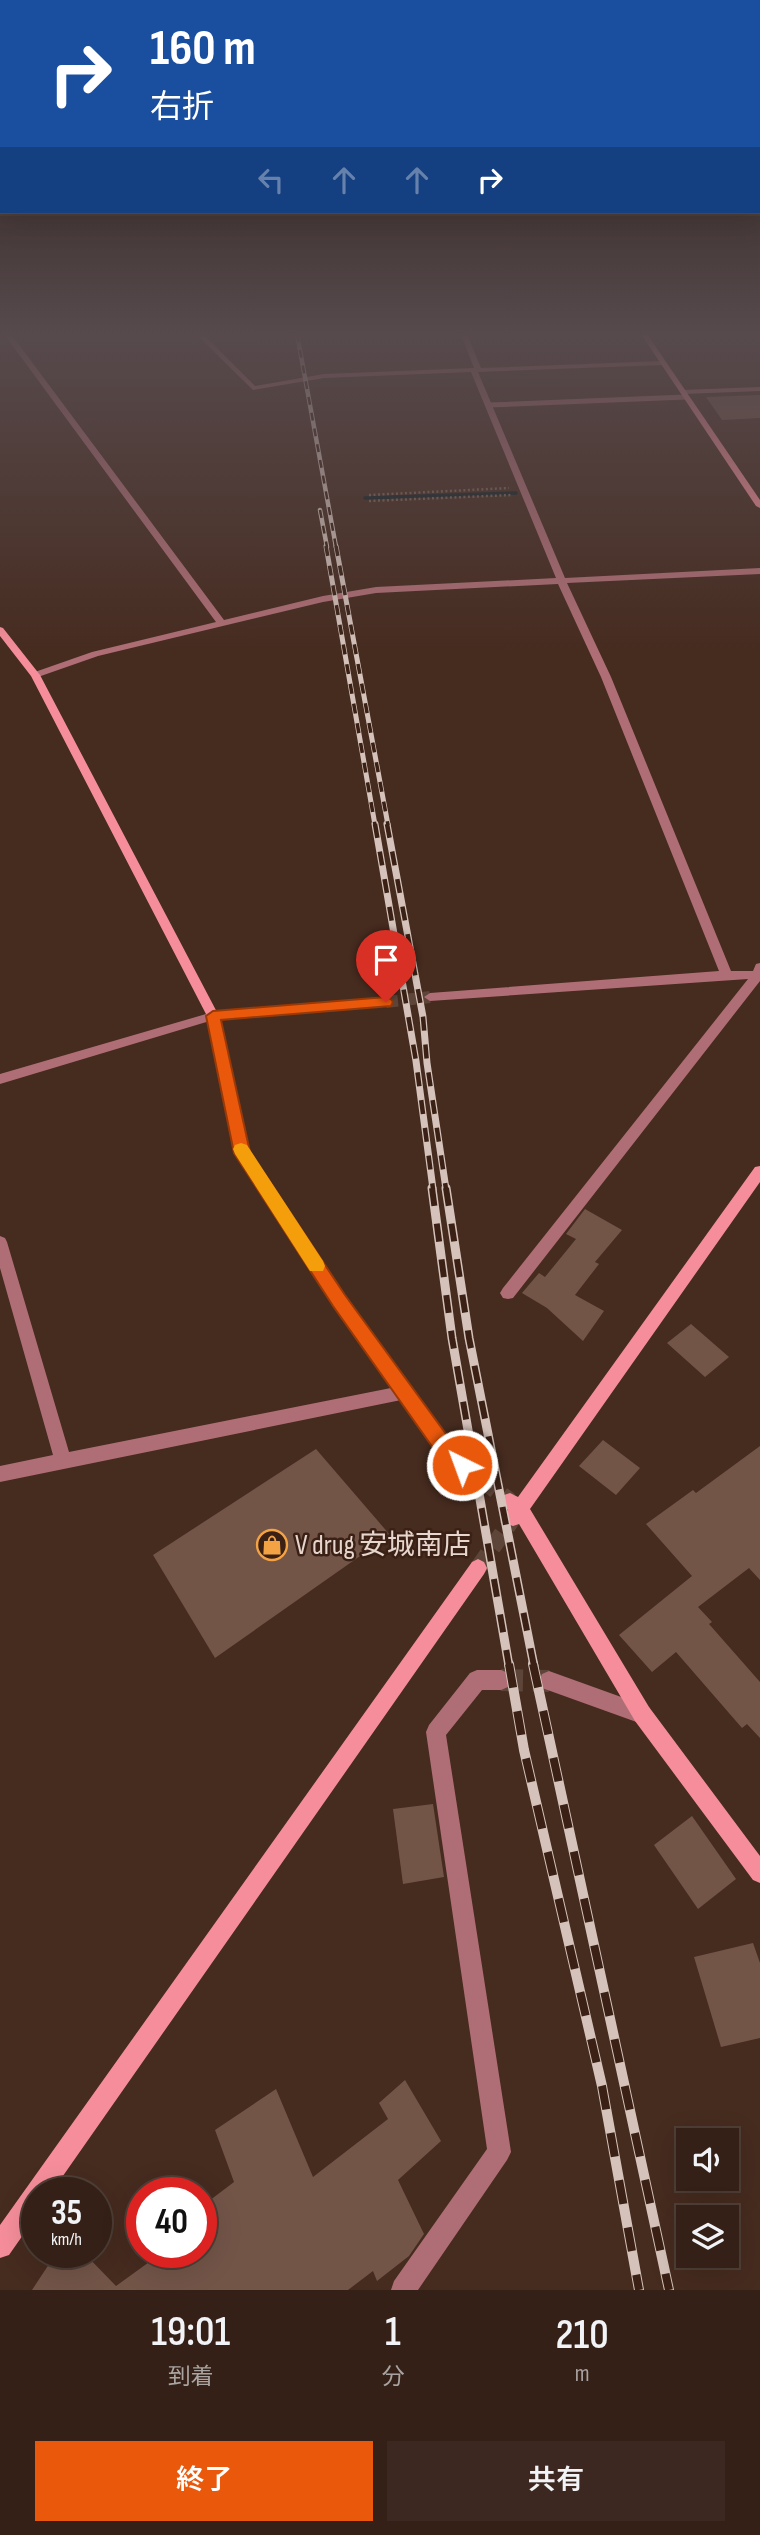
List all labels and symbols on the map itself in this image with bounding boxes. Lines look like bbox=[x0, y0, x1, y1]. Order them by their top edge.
pin bbox=[356, 930, 416, 1002]
position arrow bbox=[425, 1428, 499, 1502]
shop icon: V drug 安城南店 bbox=[255, 1528, 289, 1562]
place label: V drug 安城南店 bbox=[295, 1529, 471, 1562]
speed limit sign: 40 bbox=[126, 2177, 217, 2268]

